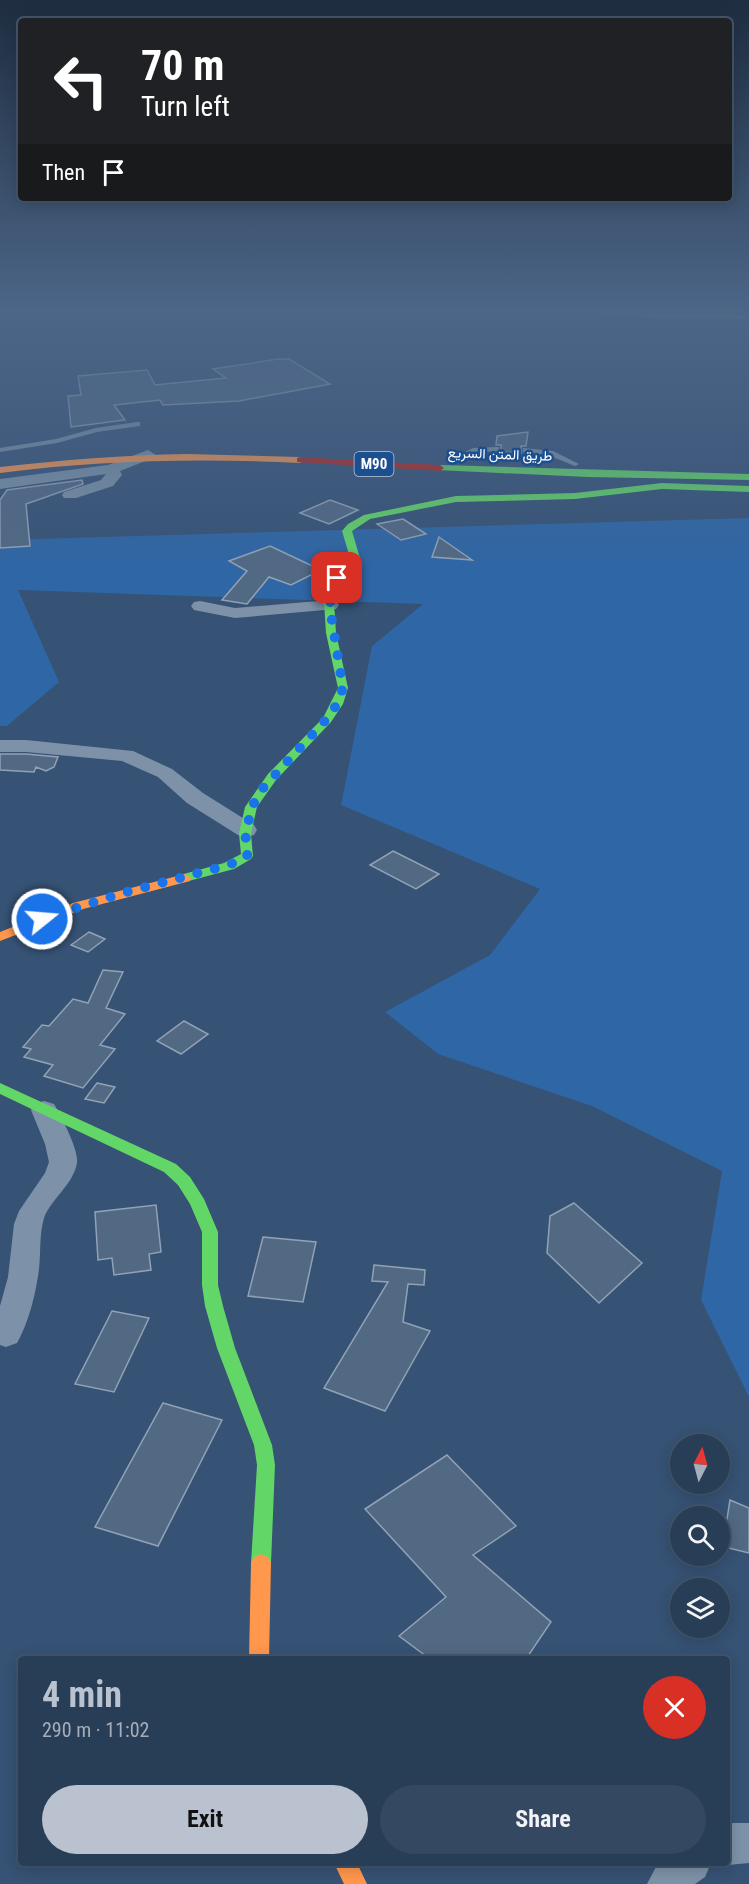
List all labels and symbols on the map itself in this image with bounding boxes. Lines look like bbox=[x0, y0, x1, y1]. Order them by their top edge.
street label: طريق المتن السريع bbox=[447, 444, 553, 467]
road number: M90 bbox=[354, 452, 394, 476]
pin bbox=[311, 552, 362, 603]
position arrow bbox=[10, 887, 74, 951]
north arrow bbox=[670, 1434, 730, 1494]

